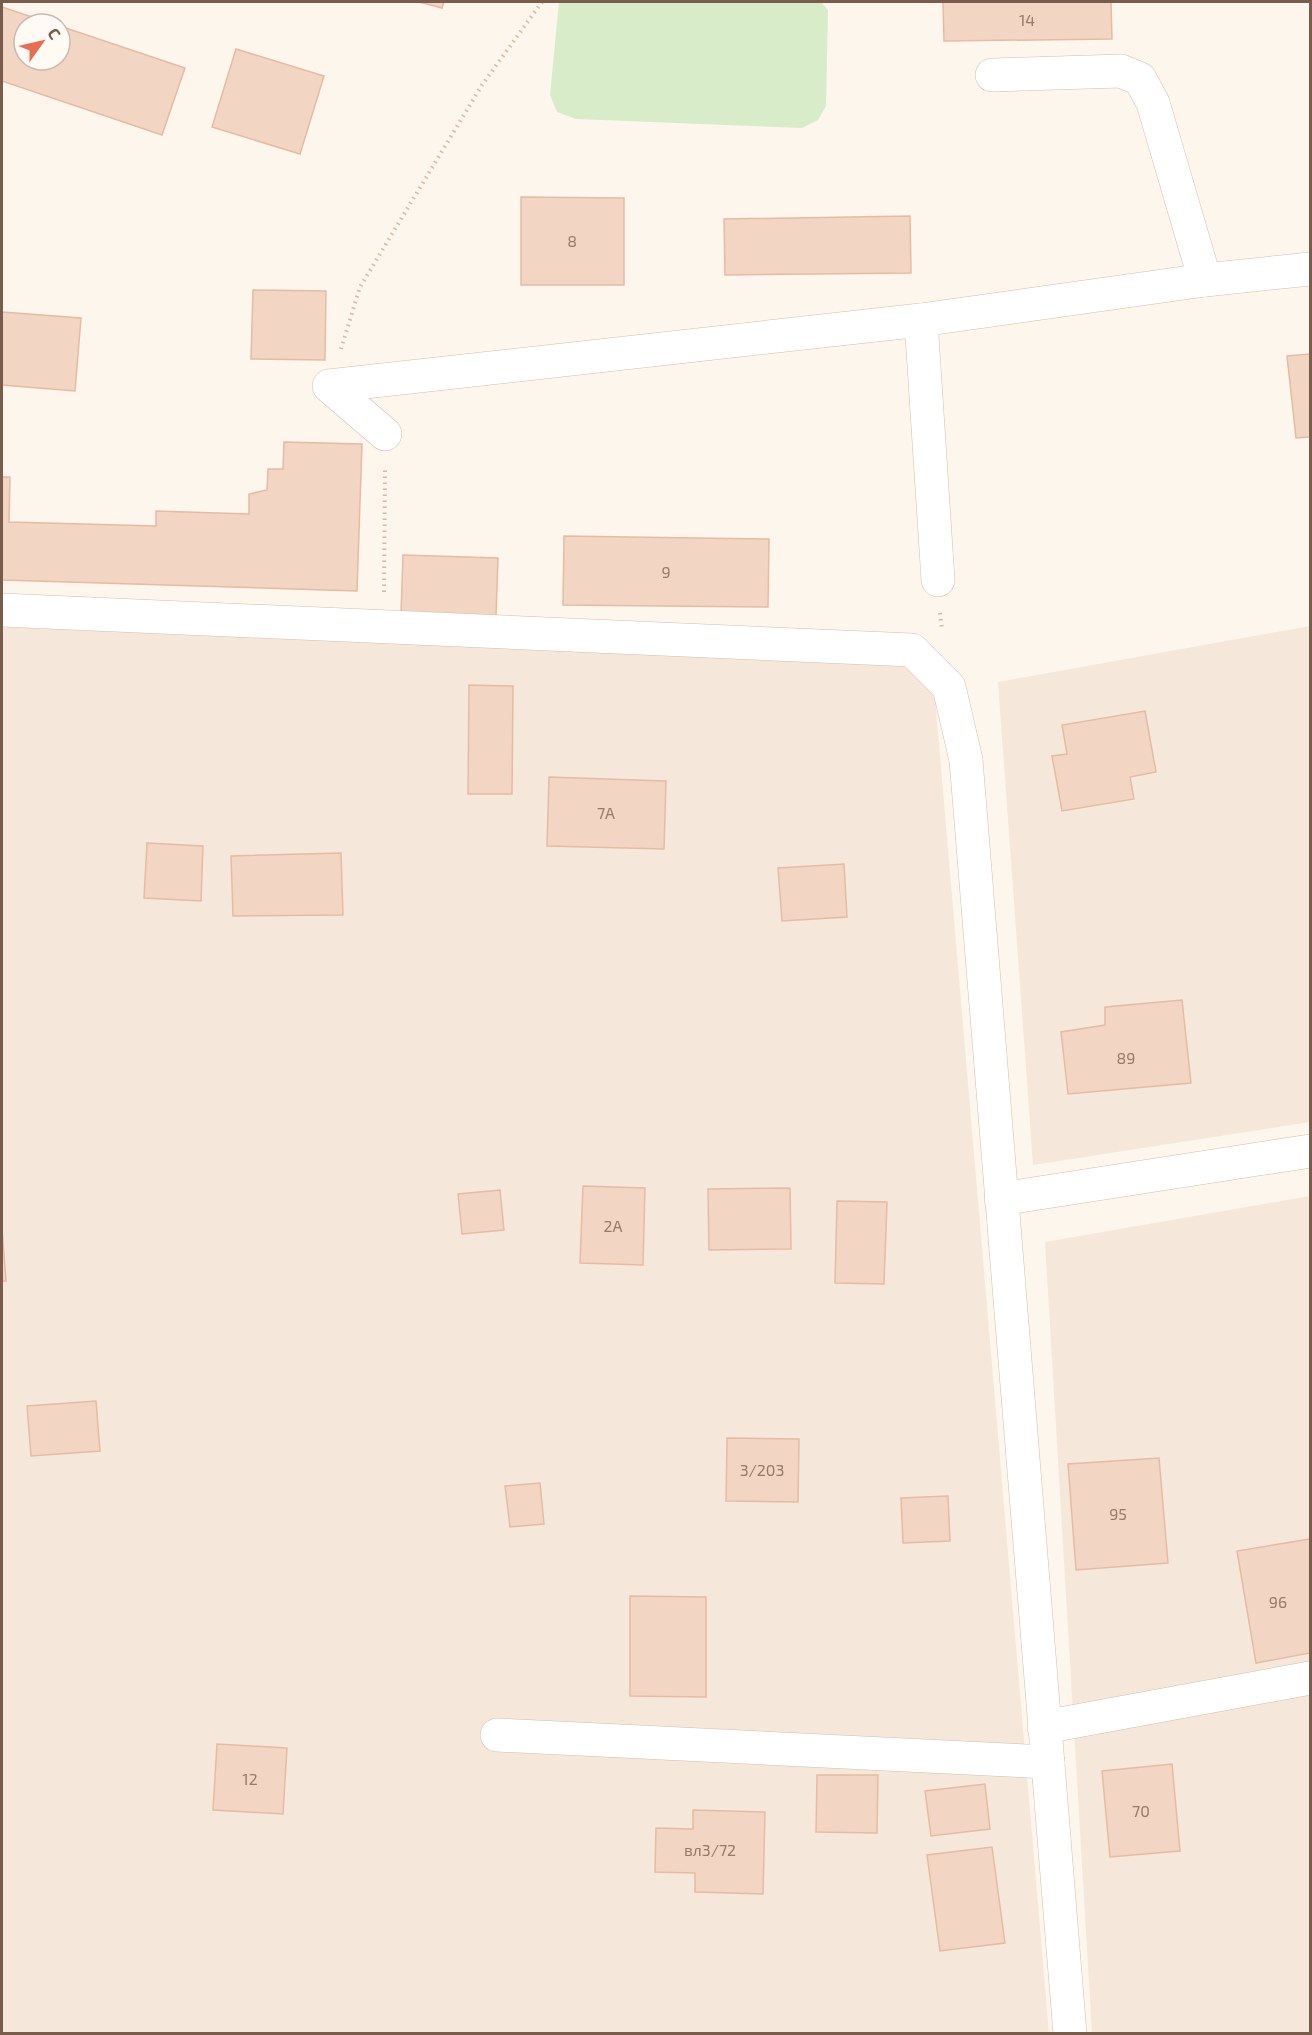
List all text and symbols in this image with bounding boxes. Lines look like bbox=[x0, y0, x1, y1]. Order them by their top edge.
house number: 14 bbox=[1019, 10, 1035, 29]
north arrow bbox=[12, 12, 72, 72]
text: С bbox=[44, 24, 65, 43]
house number: 8 bbox=[567, 231, 577, 250]
house number: 9 bbox=[661, 562, 671, 581]
house number: 7А bbox=[597, 803, 615, 822]
house number: 89 bbox=[1117, 1048, 1135, 1067]
house number: 2А bbox=[604, 1216, 623, 1235]
house number: 3/203 bbox=[740, 1460, 784, 1479]
house number: 95 bbox=[1109, 1504, 1127, 1523]
house number: 96 bbox=[1269, 1592, 1287, 1611]
house number: 12 bbox=[242, 1769, 258, 1788]
house number: 70 bbox=[1132, 1801, 1150, 1820]
house number: вл3/72 bbox=[684, 1840, 736, 1859]

